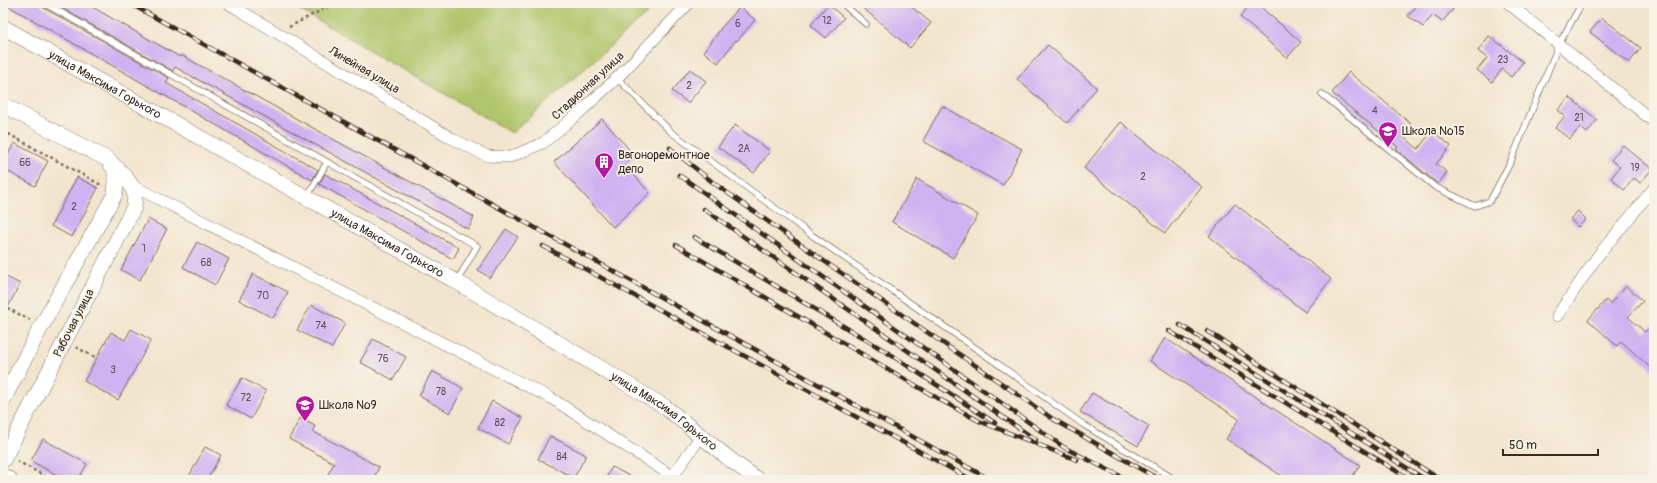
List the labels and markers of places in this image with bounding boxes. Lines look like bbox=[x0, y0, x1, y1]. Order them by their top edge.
school or university icon: Школа №15 bbox=[1377, 120, 1399, 148]
place label: Школа №15 bbox=[1402, 124, 1465, 139]
place label: Вагоноремонтное депо bbox=[618, 148, 710, 177]
building icon: Вагоноремонтное депо bbox=[593, 151, 615, 179]
school or university icon: Школа №9 bbox=[294, 394, 316, 422]
place label: Школа №9 bbox=[319, 398, 377, 413]

